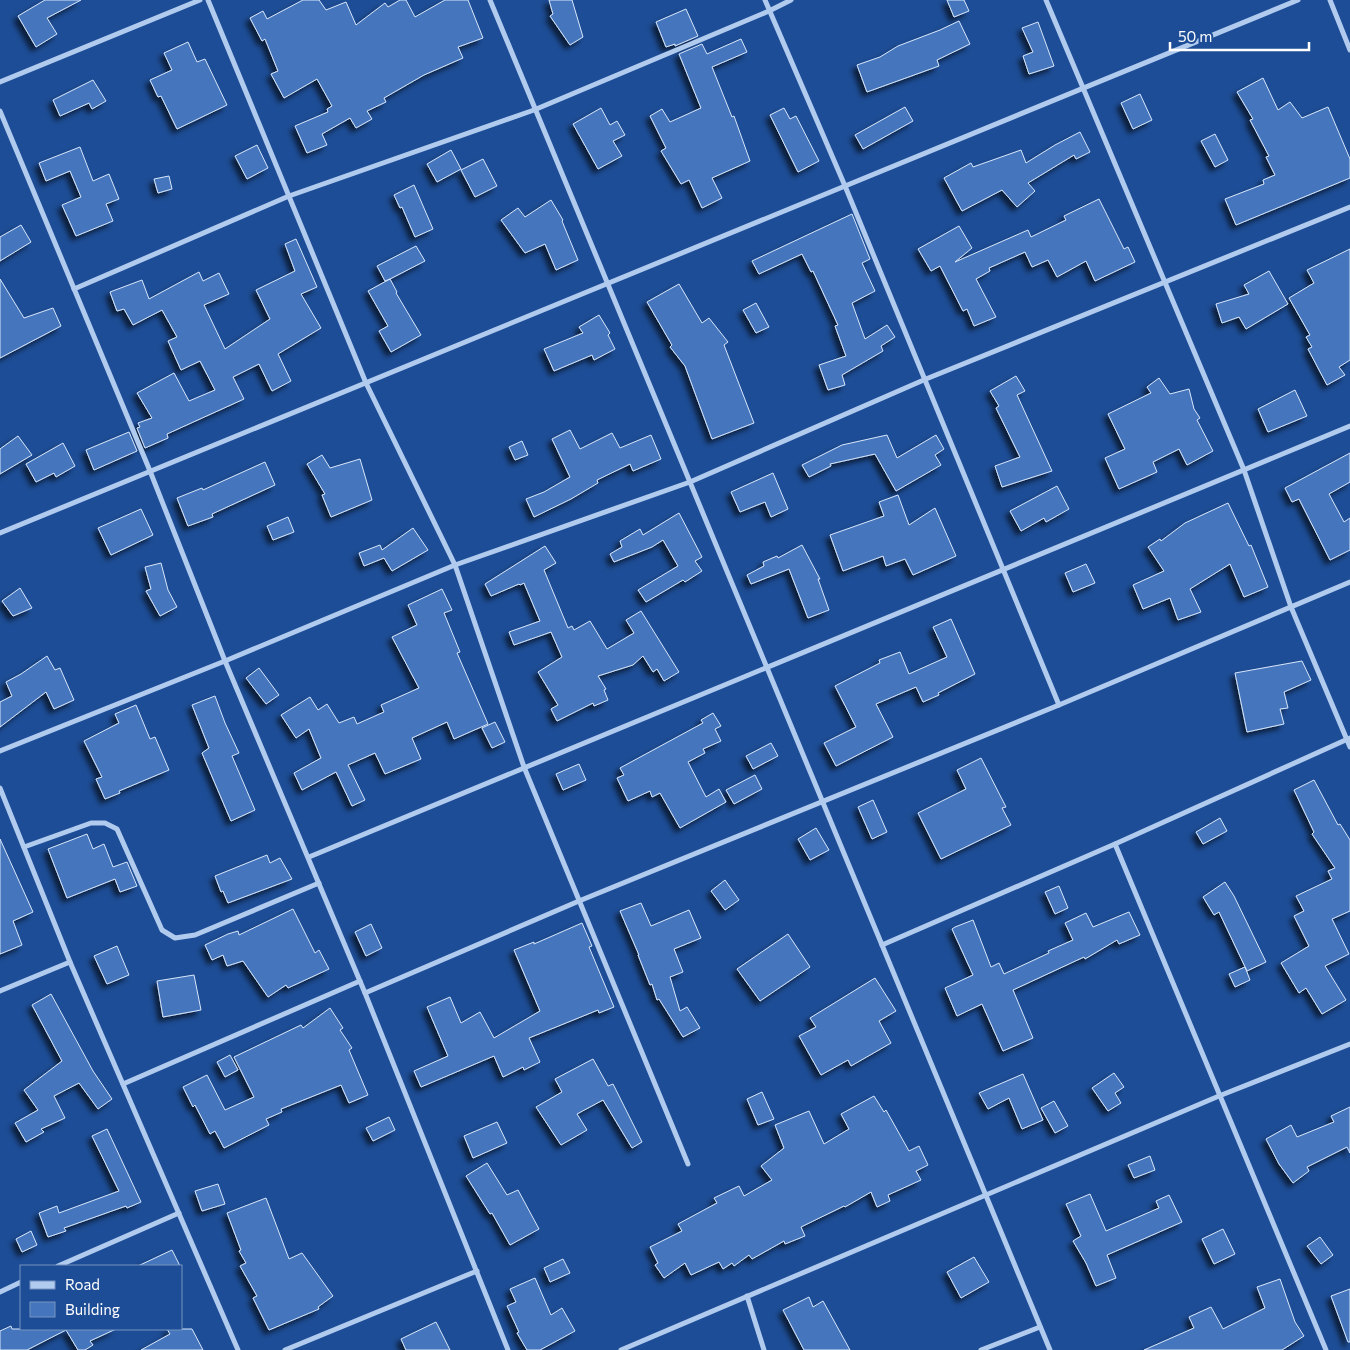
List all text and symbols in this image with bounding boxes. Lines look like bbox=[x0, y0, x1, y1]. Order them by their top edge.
scale bar bbox=[1170, 20, 1309, 52]
text: 50 m bbox=[1178, 27, 1212, 45]
legend bbox=[20, 1265, 182, 1330]
text: Road bbox=[65, 1275, 100, 1293]
text: Building bbox=[65, 1300, 120, 1318]

